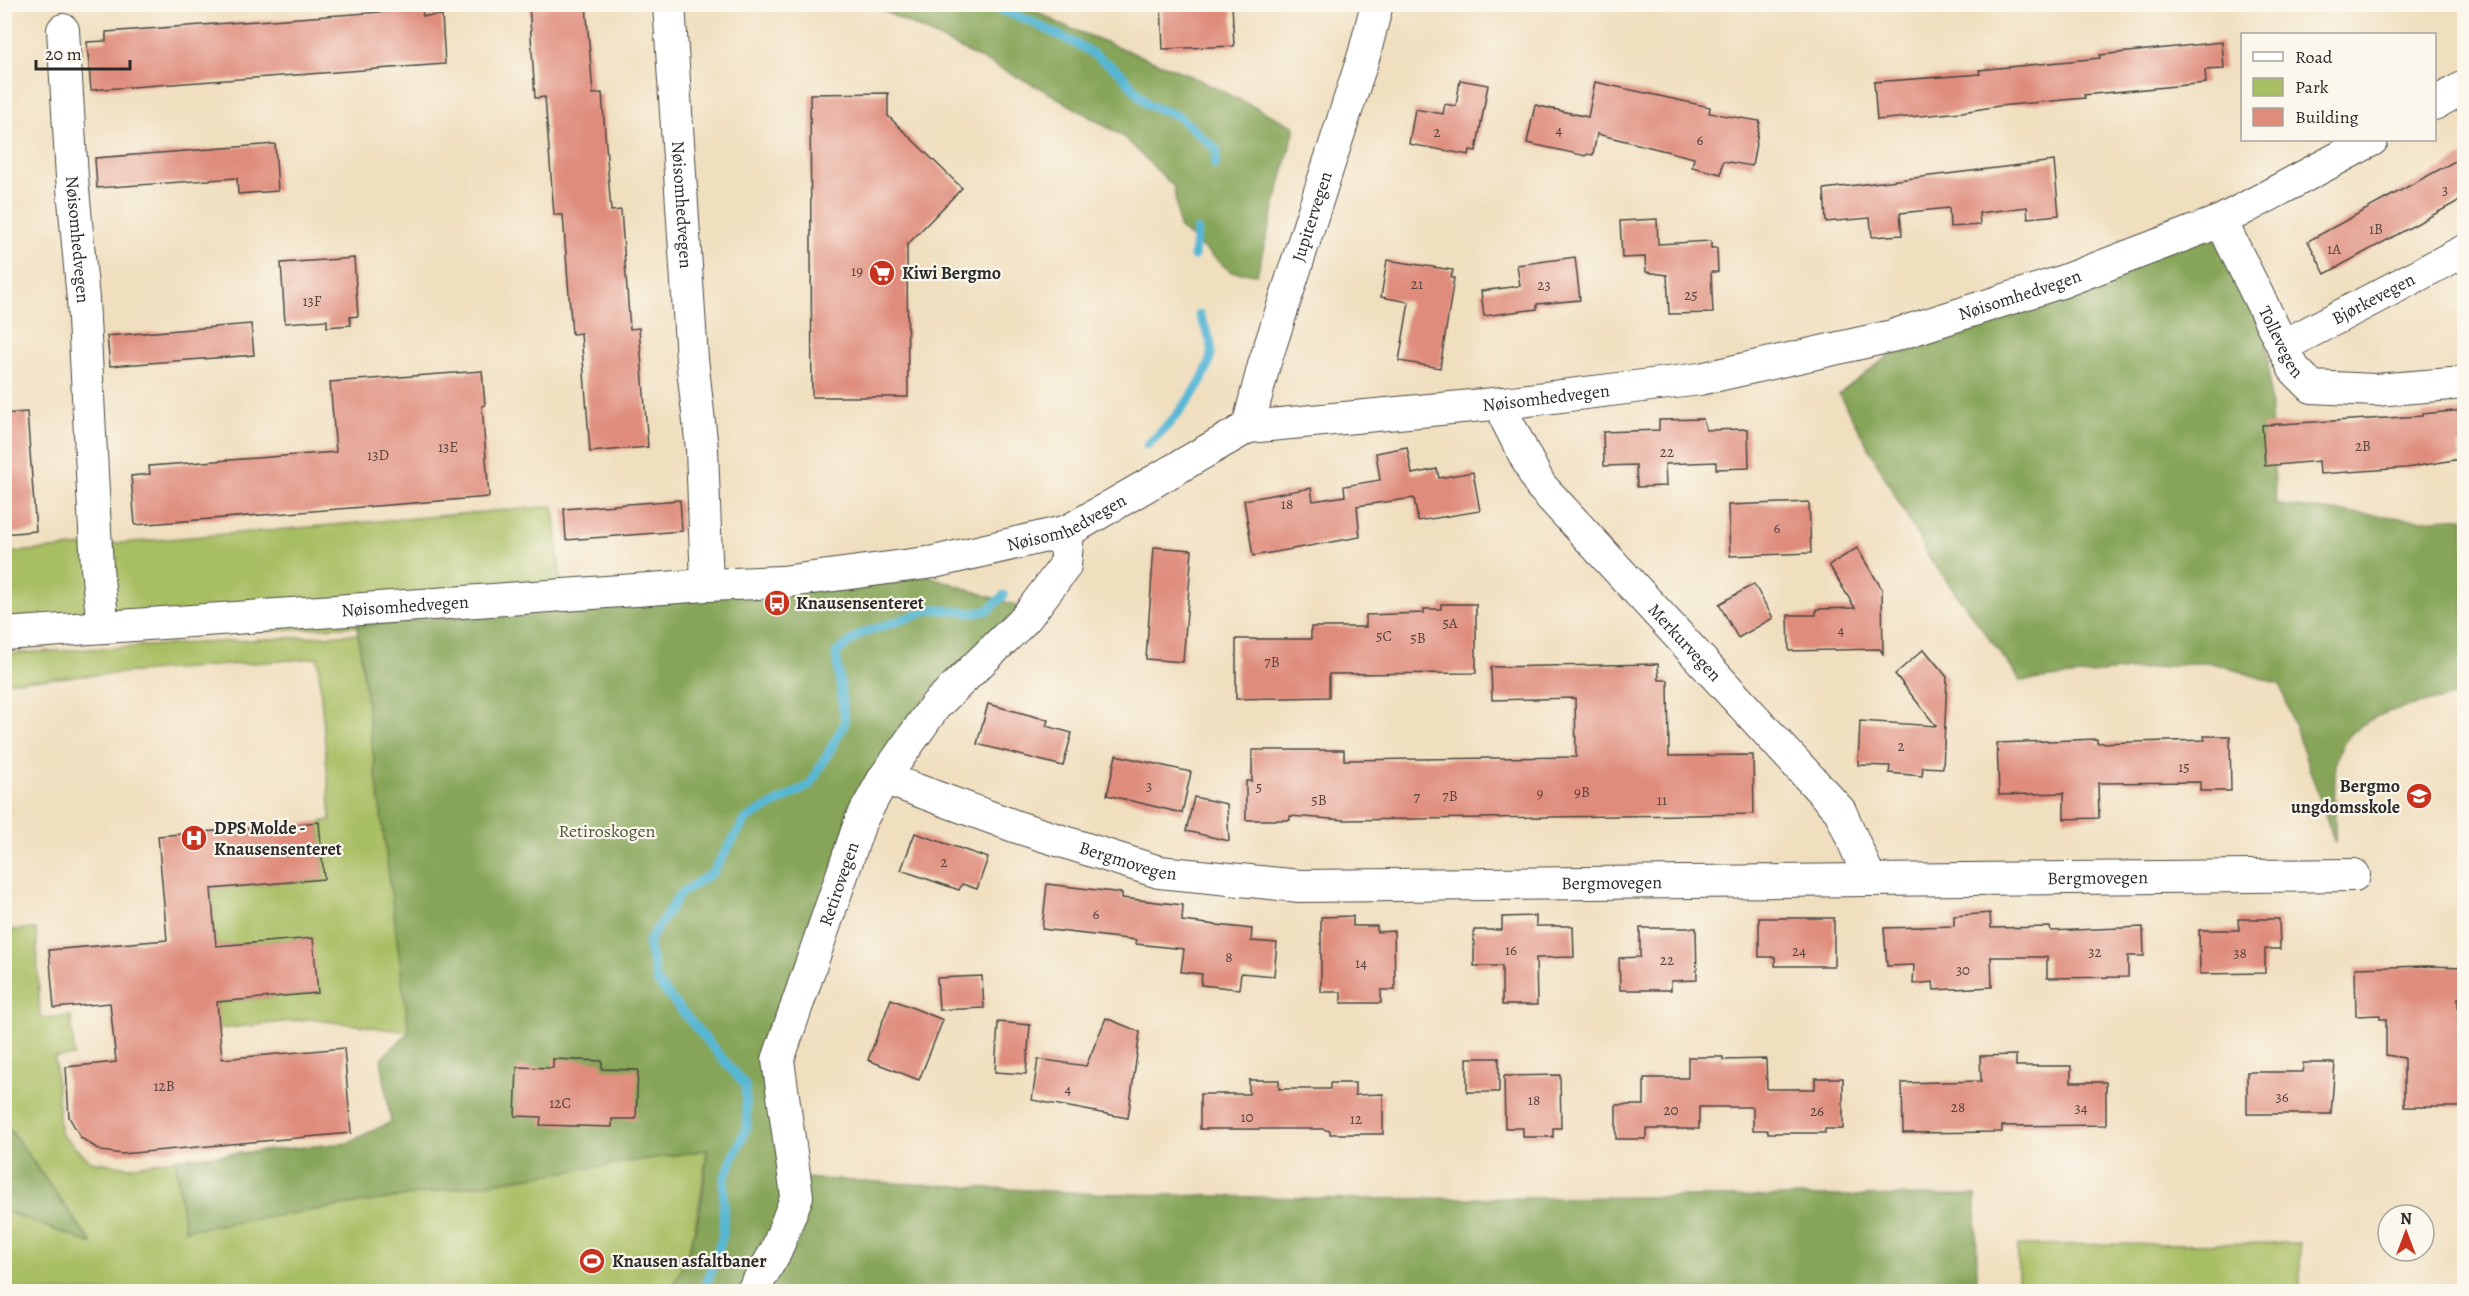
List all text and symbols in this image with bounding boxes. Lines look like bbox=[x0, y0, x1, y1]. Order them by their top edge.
scale bar bbox=[36, 33, 130, 71]
legend bbox=[2241, 33, 2436, 141]
text: 20 m bbox=[45, 42, 82, 66]
text: Road bbox=[2295, 45, 2333, 69]
text: Park bbox=[2295, 75, 2329, 99]
text: Building bbox=[2295, 105, 2359, 129]
house number: 4 bbox=[1556, 120, 1563, 140]
house number: 2 bbox=[1433, 122, 1441, 142]
house number: 6 bbox=[1697, 130, 1704, 150]
street label: Nøisomhedvegen bbox=[666, 140, 698, 269]
street label: Jupitervegen bbox=[1286, 168, 1338, 265]
street label: Nøisomhedvegen bbox=[60, 175, 95, 304]
house number: 3 bbox=[2442, 180, 2448, 200]
house number: 1B bbox=[2369, 219, 2383, 239]
house number: 1A bbox=[2327, 239, 2341, 259]
supermarket icon: Kiwi Bergmo bbox=[867, 258, 897, 288]
house number: 19 bbox=[851, 261, 863, 281]
place label: Kiwi Bergmo bbox=[902, 261, 1001, 285]
street label: Nøisomhedvegen bbox=[1955, 263, 2085, 326]
street label: Bjørkevegen bbox=[2328, 267, 2419, 330]
house number: 21 bbox=[1411, 274, 1423, 294]
house number: 23 bbox=[1537, 275, 1551, 295]
house number: 25 bbox=[1684, 285, 1698, 305]
house number: 13F bbox=[302, 291, 322, 311]
street label: Tollevegen bbox=[2253, 302, 2309, 384]
street label: Nøisomhedvegen bbox=[1481, 378, 1611, 417]
house number: 2B bbox=[2355, 436, 2371, 456]
house number: 13E bbox=[438, 437, 458, 457]
house number: 22 bbox=[1660, 442, 1674, 462]
house number: 13D bbox=[367, 445, 389, 465]
street label: Nøisomhedvegen bbox=[1004, 488, 1131, 557]
house number: 18 bbox=[1281, 494, 1293, 514]
house number: 6 bbox=[1774, 518, 1781, 538]
bus stop icon: Knausensenteret bbox=[762, 588, 792, 618]
street label: Nøisomhedvegen bbox=[340, 590, 470, 622]
place label: Knausensenteret bbox=[796, 591, 924, 615]
street label: Merkurvegen bbox=[1643, 598, 1727, 687]
house number: 5A bbox=[1442, 613, 1458, 633]
house number: 4 bbox=[1838, 620, 1845, 640]
house number: 5C bbox=[1376, 626, 1392, 646]
house number: 5B bbox=[1410, 628, 1426, 648]
house number: 7B bbox=[1264, 652, 1280, 672]
house number: 2 bbox=[1897, 736, 1905, 756]
house number: 15 bbox=[2178, 757, 2190, 777]
place label: Bergmo ungdomsskole bbox=[2291, 774, 2400, 819]
house number: 3 bbox=[1146, 776, 1152, 796]
house number: 5 bbox=[1256, 777, 1262, 797]
school or university icon: Bergmo ungdomsskole bbox=[2404, 781, 2434, 811]
house number: 9B bbox=[1574, 782, 1590, 802]
house number: 9 bbox=[1537, 783, 1544, 803]
house number: 7B bbox=[1442, 786, 1458, 806]
house number: 7 bbox=[1414, 787, 1421, 807]
house number: 5B bbox=[1311, 790, 1327, 810]
house number: 11 bbox=[1657, 790, 1667, 810]
place label: DPS Molde - Knausensenteret bbox=[214, 816, 342, 861]
park label: Retiroskogen bbox=[559, 819, 656, 843]
hospital icon: DPS Molde - Knausensenteret bbox=[179, 823, 209, 853]
street label: Bergmovegen bbox=[1076, 835, 1178, 886]
street label: Retirovegen bbox=[813, 839, 865, 929]
house number: 2 bbox=[940, 852, 948, 872]
street label: Bergmovegen bbox=[2047, 865, 2148, 890]
street label: Bergmovegen bbox=[1561, 870, 1662, 895]
house number: 6 bbox=[1093, 904, 1100, 924]
house number: 16 bbox=[1505, 940, 1517, 960]
house number: 24 bbox=[1792, 941, 1806, 961]
house number: 32 bbox=[2088, 942, 2102, 962]
house number: 38 bbox=[2233, 943, 2247, 963]
house number: 8 bbox=[1225, 947, 1233, 967]
house number: 22 bbox=[1660, 950, 1674, 970]
house number: 14 bbox=[1355, 953, 1367, 973]
house number: 30 bbox=[1956, 960, 1970, 980]
house number: 12B bbox=[153, 1076, 175, 1096]
house number: 4 bbox=[1065, 1079, 1072, 1099]
house number: 36 bbox=[2275, 1087, 2289, 1107]
house number: 18 bbox=[1528, 1090, 1540, 1110]
house number: 12C bbox=[549, 1093, 571, 1113]
house number: 28 bbox=[1951, 1097, 1965, 1117]
house number: 34 bbox=[2074, 1098, 2088, 1118]
house number: 20 bbox=[1663, 1100, 1679, 1120]
house number: 26 bbox=[1810, 1101, 1824, 1121]
house number: 10 bbox=[1240, 1107, 1254, 1127]
house number: 12 bbox=[1350, 1109, 1362, 1129]
north arrow bbox=[2376, 1203, 2436, 1263]
text: N bbox=[2400, 1208, 2412, 1230]
sports icon: Knausen asfaltbaner bbox=[577, 1246, 607, 1276]
place label: Knausen asfaltbaner bbox=[612, 1249, 767, 1273]

